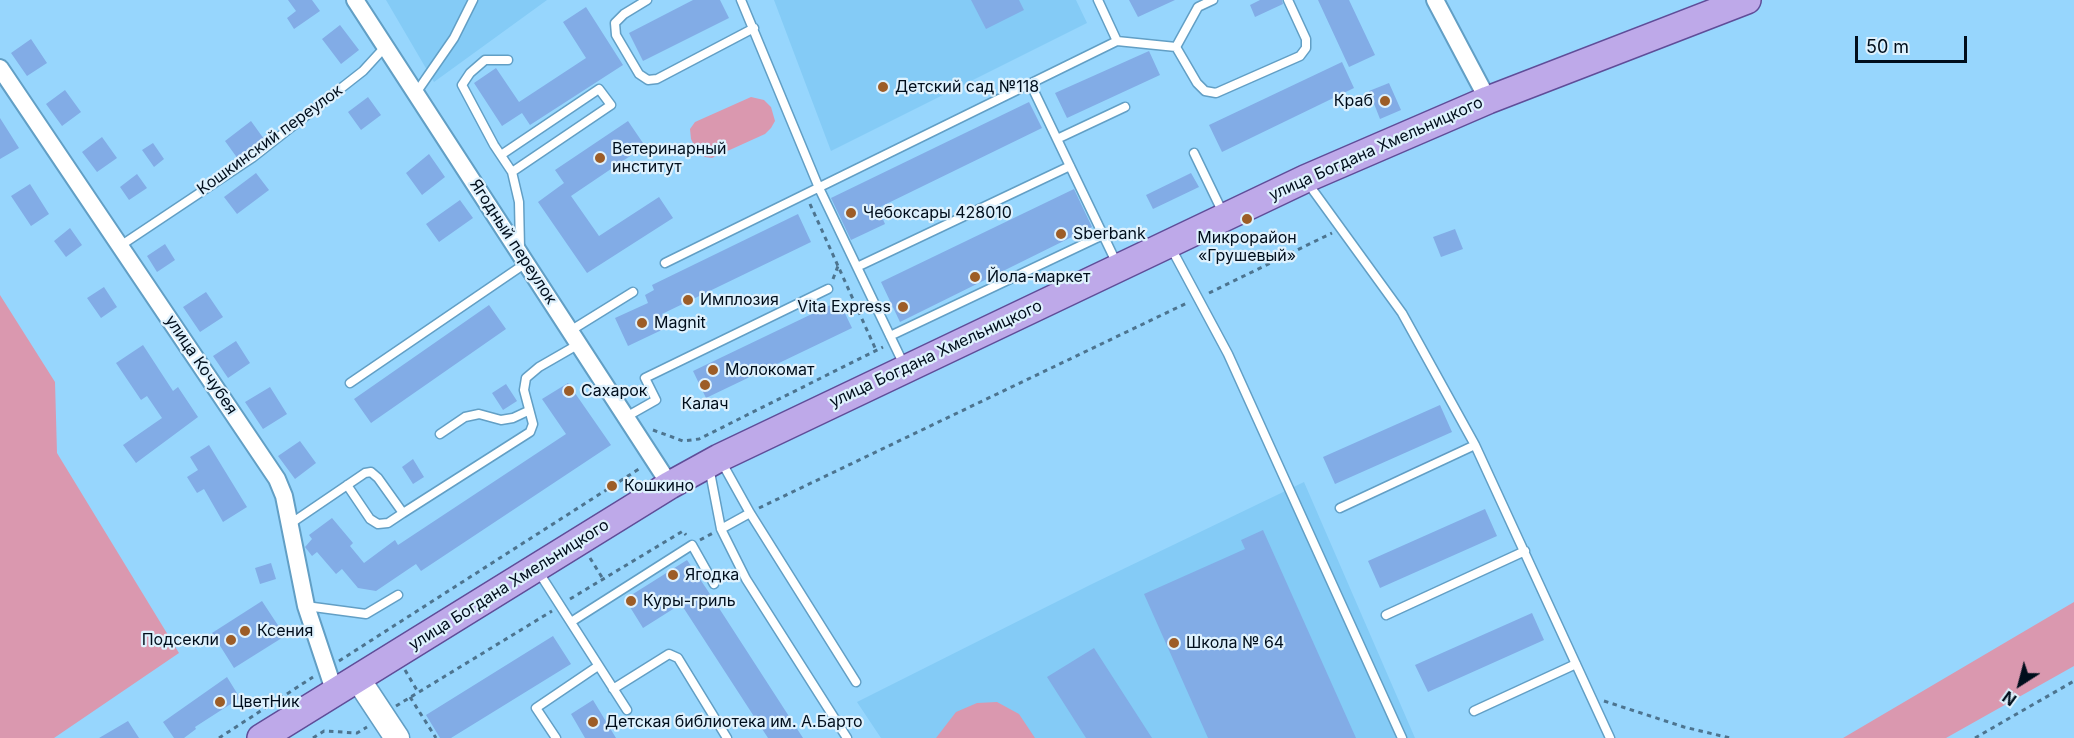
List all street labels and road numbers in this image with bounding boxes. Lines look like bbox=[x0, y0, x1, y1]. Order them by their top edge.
street label: Кошкинский переулок bbox=[194, 81, 346, 199]
street label: улица Богдана Хмельницкого bbox=[1266, 93, 1486, 205]
street label: Ягодный переулок bbox=[465, 176, 561, 308]
street label: улица Богдана Хмельницкого bbox=[827, 296, 1045, 412]
street label: улица Кочубея bbox=[161, 312, 241, 418]
street label: улица Богдана Хмельницкого bbox=[405, 515, 613, 655]

